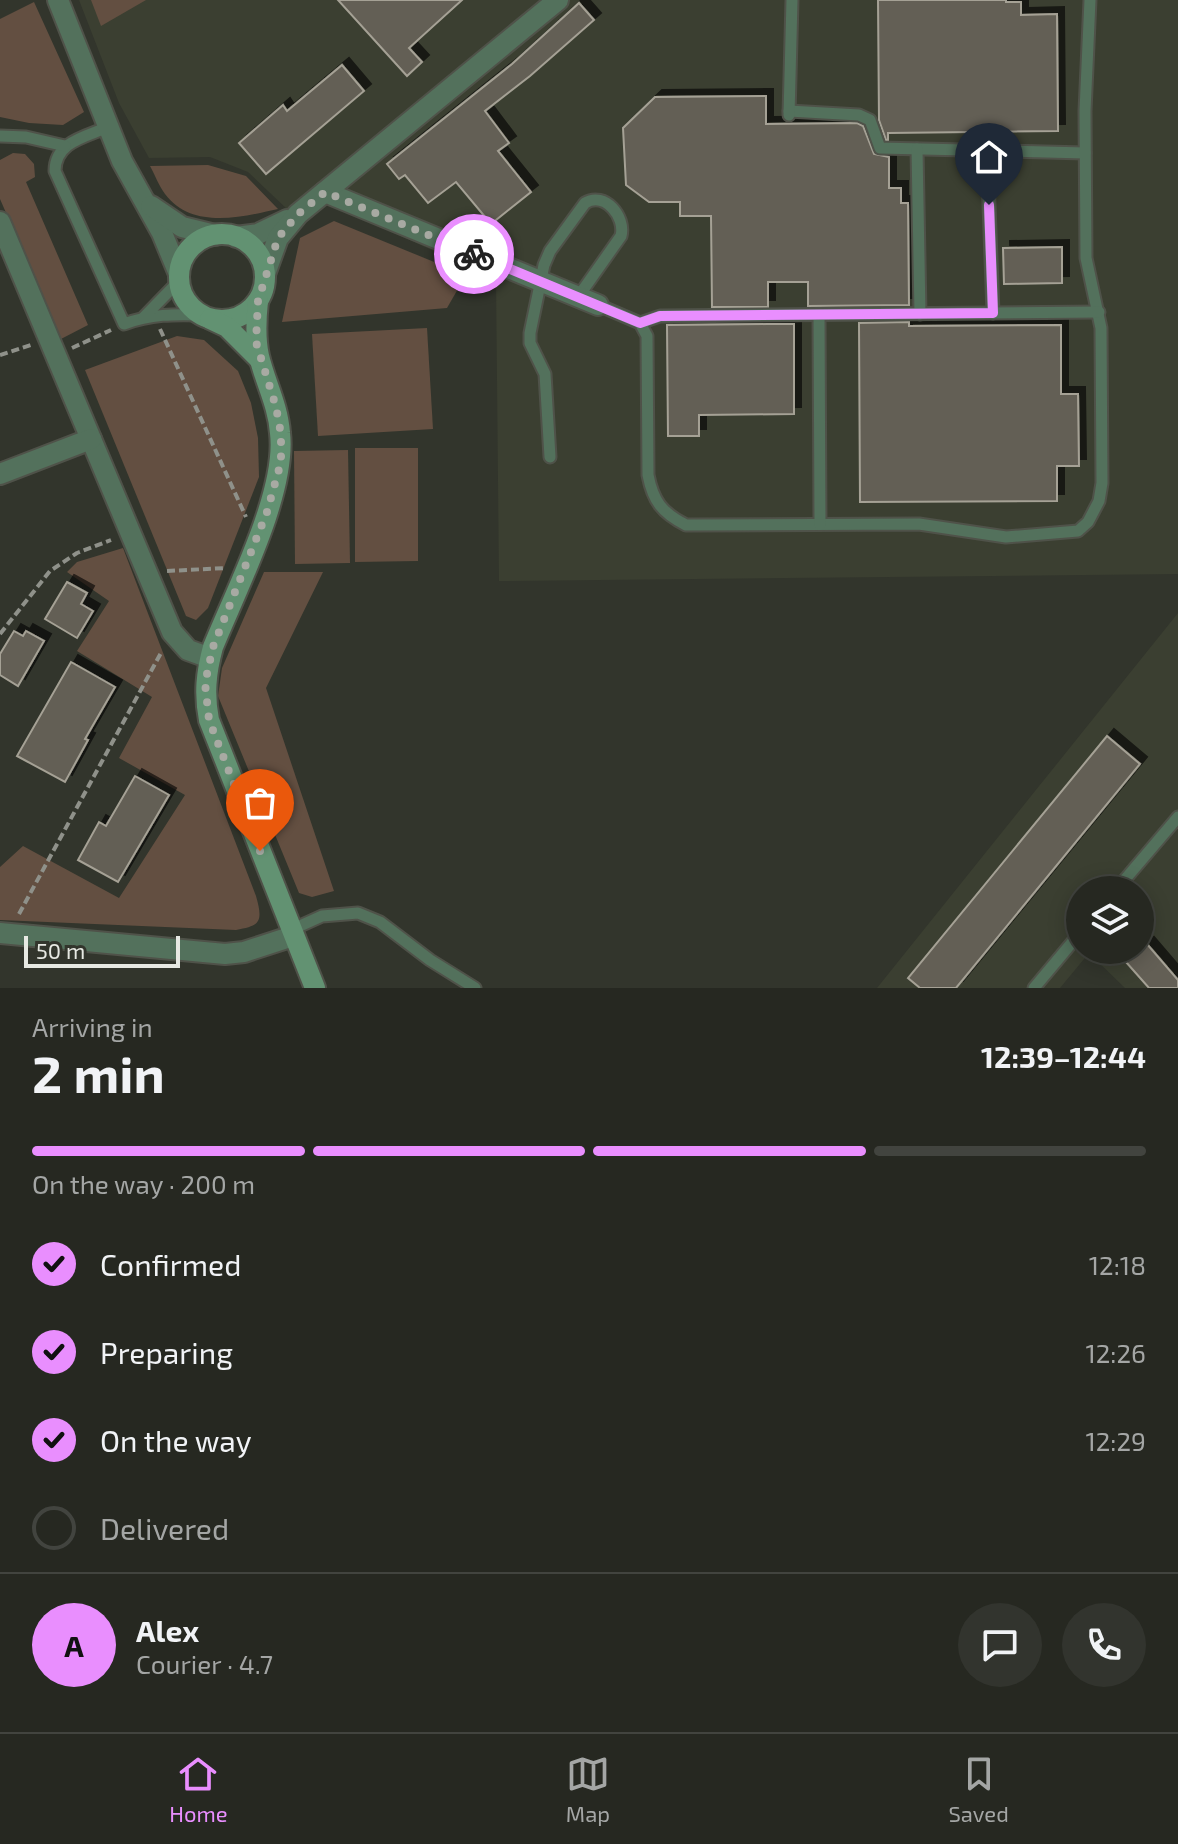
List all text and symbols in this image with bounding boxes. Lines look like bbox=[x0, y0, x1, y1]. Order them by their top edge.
pin bbox=[955, 123, 1023, 205]
icon: home bbox=[967, 135, 1011, 179]
courier bbox=[434, 214, 514, 294]
icon: bike bbox=[452, 232, 496, 276]
pin bbox=[226, 769, 294, 851]
icon: bag bbox=[238, 781, 282, 825]
map controls bbox=[1066, 876, 1154, 964]
button: layers bbox=[1066, 876, 1154, 964]
scale bar bbox=[24, 932, 180, 968]
text: 50 m bbox=[36, 937, 85, 963]
text: Arriving in bbox=[32, 1011, 153, 1042]
text: 12:39–12:44 bbox=[981, 1038, 1146, 1074]
text: 2 min bbox=[32, 1041, 165, 1103]
text: On the way · 200 m bbox=[32, 1168, 255, 1199]
icon: check bbox=[32, 1242, 76, 1286]
text: Confirmed bbox=[100, 1246, 241, 1282]
text: 12:18 bbox=[1089, 1249, 1146, 1280]
icon: check bbox=[32, 1330, 76, 1374]
text: Preparing bbox=[100, 1334, 233, 1370]
text: 12:26 bbox=[1085, 1337, 1146, 1368]
icon: check bbox=[32, 1418, 76, 1462]
text: On the way bbox=[100, 1422, 252, 1458]
text: 12:29 bbox=[1085, 1425, 1146, 1456]
text: Delivered bbox=[100, 1510, 229, 1546]
button: chat bbox=[958, 1603, 1042, 1687]
button: phone bbox=[1062, 1603, 1146, 1687]
text: Alex bbox=[136, 1612, 199, 1648]
text: A bbox=[64, 1627, 84, 1663]
text: Courier · 4.7 bbox=[136, 1648, 273, 1679]
tab: Home bbox=[169, 1752, 227, 1826]
tab: Map bbox=[566, 1752, 610, 1826]
tab: Saved bbox=[948, 1752, 1009, 1826]

